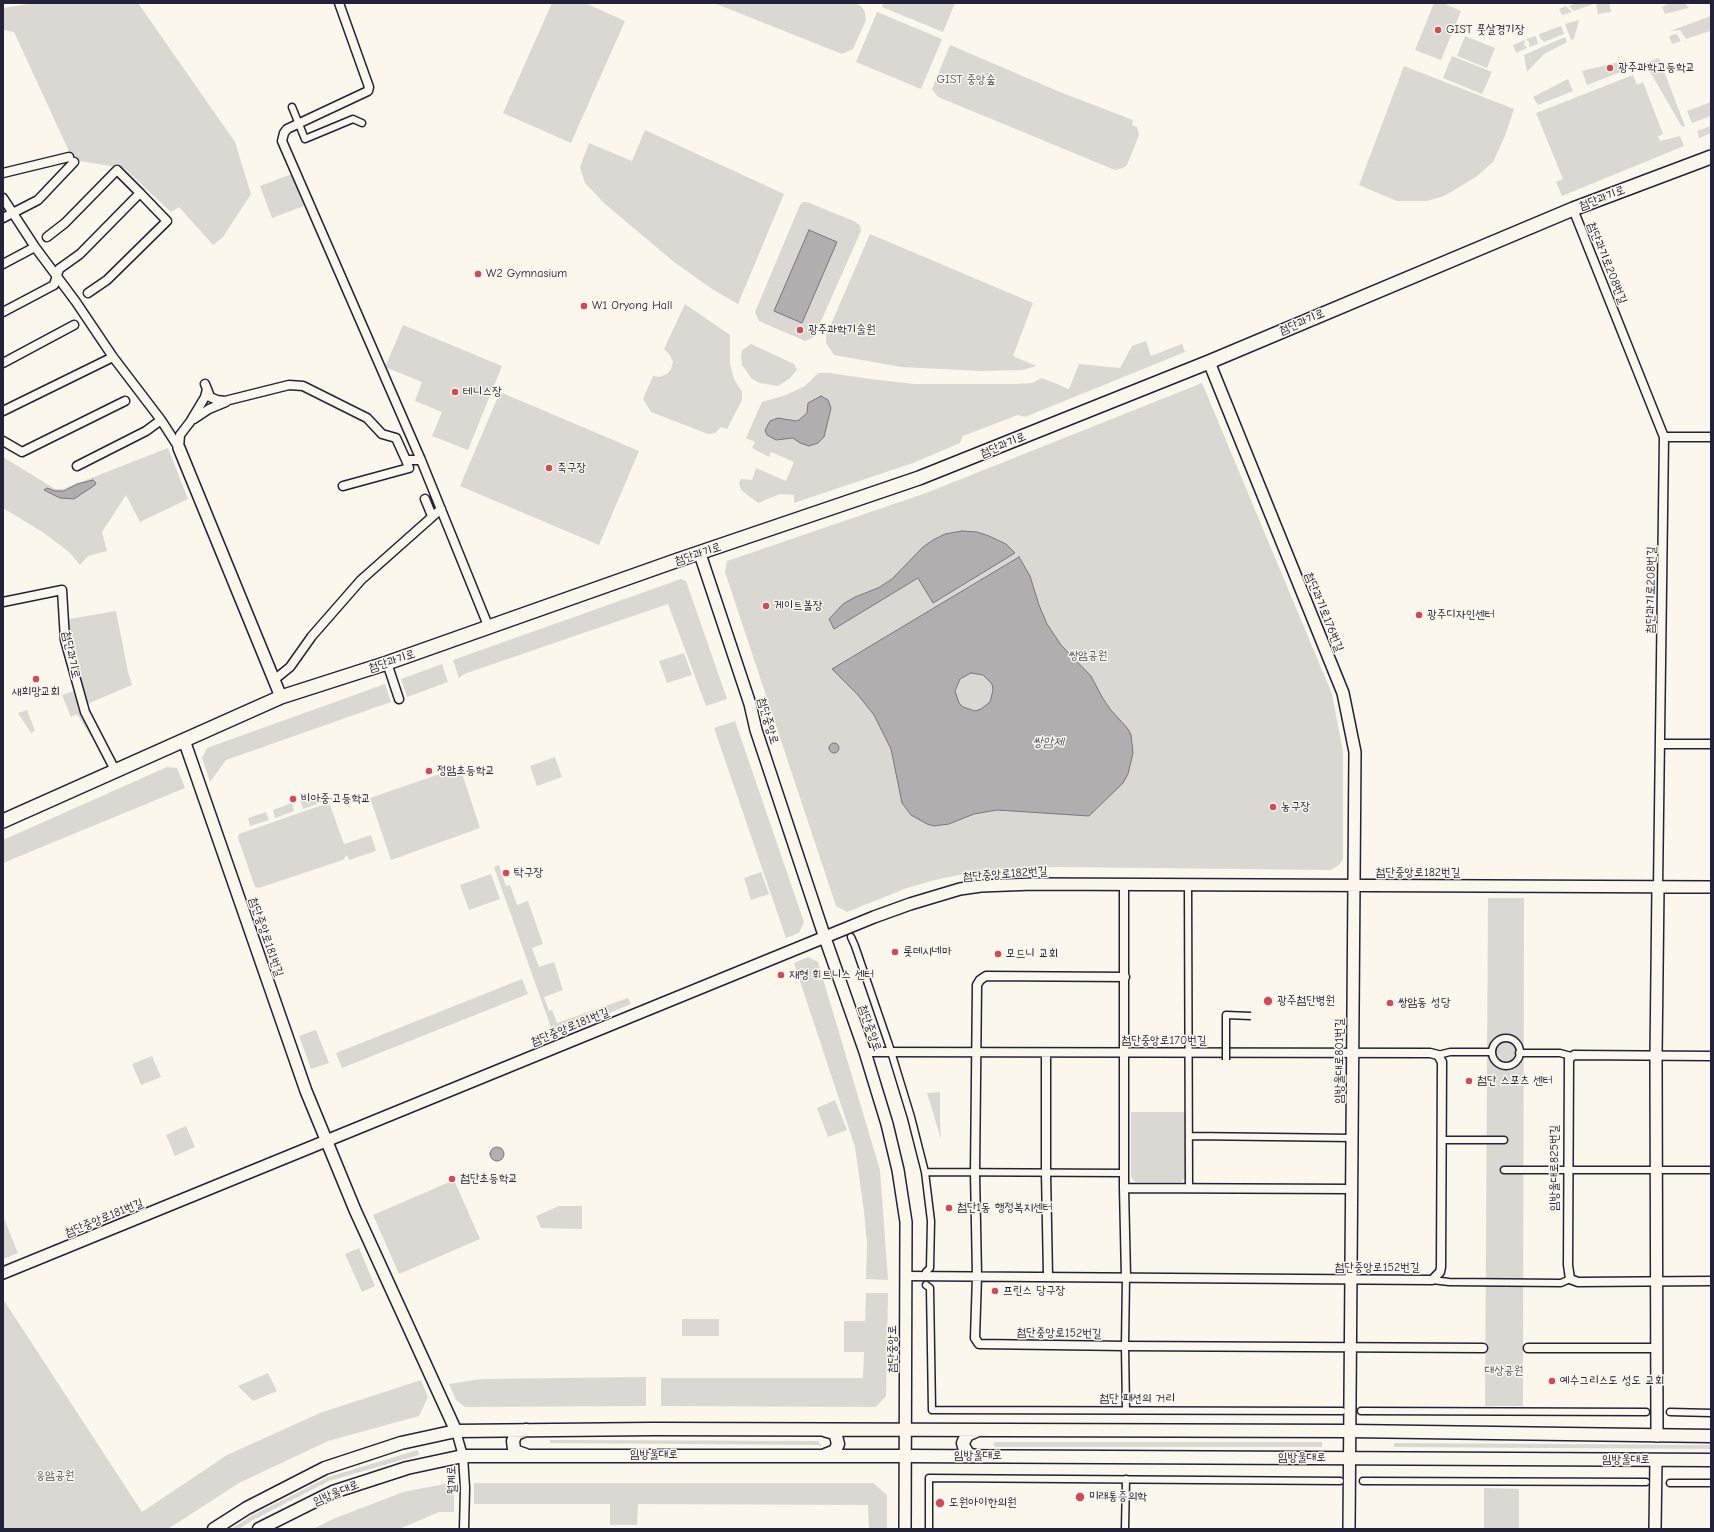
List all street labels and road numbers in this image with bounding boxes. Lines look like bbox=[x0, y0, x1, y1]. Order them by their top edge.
street label: 첨단과기로 bbox=[1577, 183, 1627, 213]
street label: 첨단과기로208번길 bbox=[1584, 220, 1630, 306]
street label: 첨단과기로 bbox=[1277, 306, 1327, 338]
street label: 첨단과기로 bbox=[978, 429, 1028, 461]
street label: 첨단과기로 bbox=[673, 540, 723, 568]
street label: 첨단과기로208번길 bbox=[1643, 546, 1659, 634]
street label: 첨단과기로176번길 bbox=[1302, 570, 1346, 654]
street label: 첨단과기로 bbox=[59, 630, 83, 680]
street label: 첨단과기로 bbox=[367, 647, 417, 675]
street label: 첨단중앙로 bbox=[754, 696, 782, 746]
street label: 첨단중앙로182번길 bbox=[962, 864, 1048, 884]
street label: 첨단중앙로182번길 bbox=[1376, 866, 1460, 880]
street label: 첨단중앙로181번길 bbox=[246, 895, 286, 979]
street label: 첨단중앙로 bbox=[855, 1003, 885, 1053]
street label: 첨단중앙로181번길 bbox=[529, 1005, 611, 1049]
street label: 임방울대로801번길 bbox=[1333, 1018, 1347, 1104]
street label: 첨단중앙로170번길 bbox=[1121, 1034, 1207, 1048]
street label: 임방울대로825번길 bbox=[1548, 1125, 1562, 1211]
street label: 첨단중앙로181번길 bbox=[63, 1196, 145, 1240]
street label: 첨단중앙로152번길 bbox=[1334, 1261, 1420, 1275]
street label: 첨단중앙로 bbox=[886, 1325, 900, 1373]
street label: 첨단중앙로152번길 bbox=[1016, 1325, 1102, 1341]
street label: 첨단 패션의 거리 bbox=[1099, 1392, 1175, 1406]
street label: 임방울대로 bbox=[630, 1448, 678, 1462]
street label: 임방울대로 bbox=[954, 1449, 1002, 1463]
street label: 임방울대로 bbox=[1278, 1451, 1326, 1465]
street label: 임방울대로 bbox=[1602, 1453, 1650, 1467]
street label: 월계로 bbox=[444, 1465, 460, 1495]
street label: 임방울대로 bbox=[311, 1477, 361, 1509]

